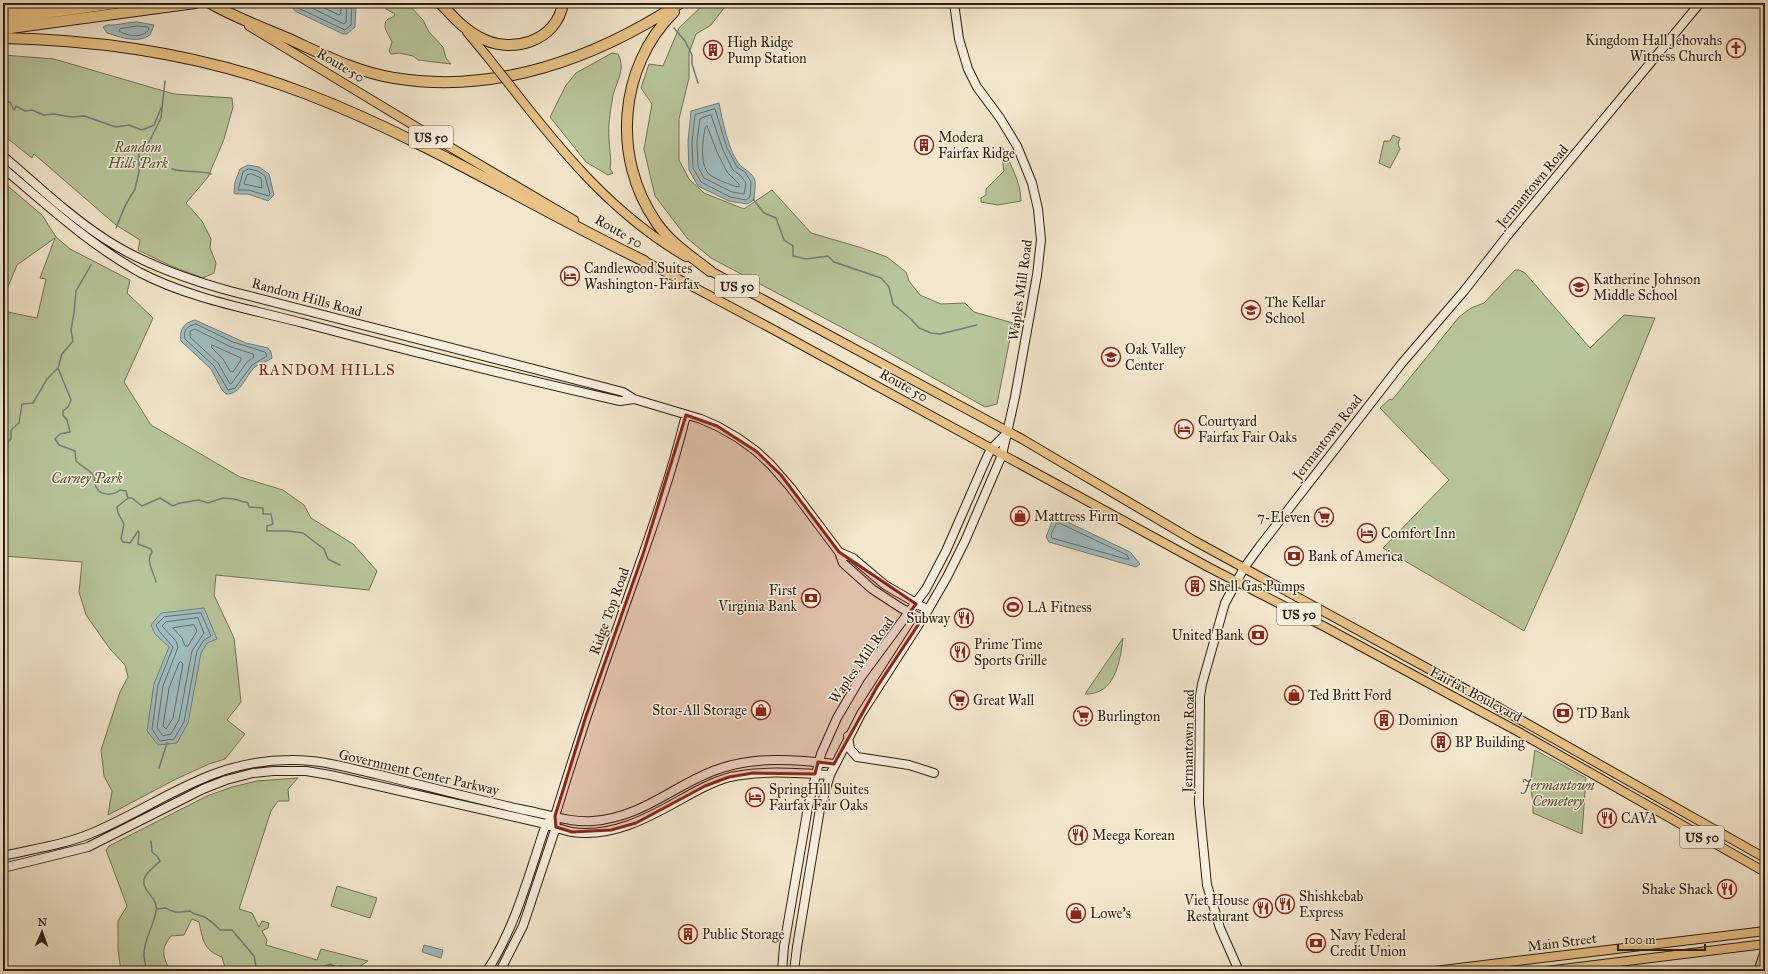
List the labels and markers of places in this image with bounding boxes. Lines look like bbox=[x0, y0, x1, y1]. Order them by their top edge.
place label: Kingdom Hall Jehovahs Witness Church bbox=[1585, 32, 1722, 65]
place label: High Ridge Pump Station bbox=[727, 34, 807, 67]
church icon: Kingdom Hall Jehovahs Witness Church bbox=[1725, 37, 1747, 59]
building icon: High Ridge Pump Station bbox=[702, 39, 724, 61]
place label: Modera Fairfax Ridge bbox=[938, 129, 1015, 162]
building icon: Modera Fairfax Ridge bbox=[913, 134, 935, 156]
place label: Candlewood Suites Washington-Fairfax bbox=[584, 260, 700, 293]
hotel icon: Candlewood Suites Washington-Fairfax bbox=[559, 265, 581, 287]
place label: Katherine Johnson Middle School bbox=[1593, 271, 1701, 304]
school or university icon: Katherine Johnson Middle School bbox=[1568, 276, 1590, 298]
place label: The Kellar School bbox=[1265, 294, 1326, 327]
school or university icon: The Kellar School bbox=[1240, 299, 1262, 321]
place label: Oak Valley Center bbox=[1125, 341, 1186, 374]
school or university icon: Oak Valley Center bbox=[1100, 346, 1122, 368]
place label: Courtyard Fairfax Fair Oaks bbox=[1198, 413, 1297, 446]
hotel icon: Courtyard Fairfax Fair Oaks bbox=[1173, 418, 1195, 440]
shop icon: Mattress Firm bbox=[1009, 505, 1031, 527]
supermarket icon: 7-Eleven bbox=[1313, 506, 1335, 528]
place label: Mattress Firm bbox=[1034, 508, 1119, 525]
place label: 7-Eleven bbox=[1257, 509, 1310, 526]
hotel icon: Comfort Inn bbox=[1356, 522, 1378, 544]
place label: Comfort Inn bbox=[1381, 525, 1456, 542]
bank icon: Bank of America bbox=[1283, 545, 1305, 567]
place label: Bank of America bbox=[1308, 548, 1403, 565]
building icon: Shell Gas Pumps bbox=[1184, 575, 1206, 597]
place label: Shell Gas Pumps bbox=[1209, 578, 1305, 595]
place label: First Virginia Bank bbox=[717, 582, 797, 615]
bank icon: First Virginia Bank bbox=[800, 587, 822, 609]
sports icon: LA Fitness bbox=[1002, 596, 1024, 618]
place label: LA Fitness bbox=[1027, 599, 1092, 616]
restaurant icon: Subway bbox=[953, 607, 975, 629]
place label: Subway bbox=[906, 610, 950, 627]
bank icon: United Bank bbox=[1247, 624, 1269, 646]
place label: United Bank bbox=[1172, 627, 1244, 644]
place label: Prime Time Sports Grille bbox=[974, 636, 1047, 669]
restaurant icon: Prime Time Sports Grille bbox=[949, 641, 971, 663]
shop icon: Ted Britt Ford bbox=[1283, 684, 1305, 706]
place label: Ted Britt Ford bbox=[1308, 687, 1392, 704]
supermarket icon: Great Wall bbox=[948, 689, 970, 711]
place label: Great Wall bbox=[973, 692, 1034, 709]
shop icon: Stor-All Storage bbox=[750, 699, 772, 721]
place label: Stor-All Storage bbox=[652, 702, 747, 719]
bank icon: TD Bank bbox=[1552, 702, 1574, 724]
supermarket icon: Burlington bbox=[1072, 705, 1094, 727]
place label: TD Bank bbox=[1577, 705, 1630, 722]
place label: Burlington bbox=[1097, 708, 1161, 725]
building icon: Dominion bbox=[1373, 709, 1395, 731]
place label: Dominion bbox=[1398, 712, 1458, 729]
building icon: BP Building bbox=[1430, 731, 1452, 753]
place label: BP Building bbox=[1455, 734, 1525, 751]
place label: SpringHill Suites Fairfax Fair Oaks bbox=[769, 781, 869, 814]
hotel icon: SpringHill Suites Fairfax Fair Oaks bbox=[744, 786, 766, 808]
restaurant icon: CAVA bbox=[1596, 807, 1618, 829]
place label: CAVA bbox=[1621, 810, 1658, 827]
restaurant icon: Meega Korean bbox=[1067, 824, 1089, 846]
place label: Meega Korean bbox=[1092, 827, 1175, 844]
restaurant icon: Shake Shack bbox=[1716, 878, 1738, 900]
place label: Shake Shack bbox=[1642, 881, 1713, 898]
place label: Shishkebab Express bbox=[1299, 888, 1363, 921]
place label: Viet House Restaurant bbox=[1183, 892, 1249, 925]
restaurant icon: Shishkebab Express bbox=[1274, 893, 1296, 915]
restaurant icon: Viet House Restaurant bbox=[1252, 897, 1274, 919]
shop icon: Lowe's bbox=[1065, 902, 1087, 924]
place label: Lowe's bbox=[1090, 905, 1131, 922]
building icon: Public Storage bbox=[677, 923, 699, 945]
place label: Public Storage bbox=[702, 926, 785, 943]
place label: Navy Federal Credit Union bbox=[1330, 927, 1407, 960]
bank icon: Navy Federal Credit Union bbox=[1305, 932, 1327, 954]

